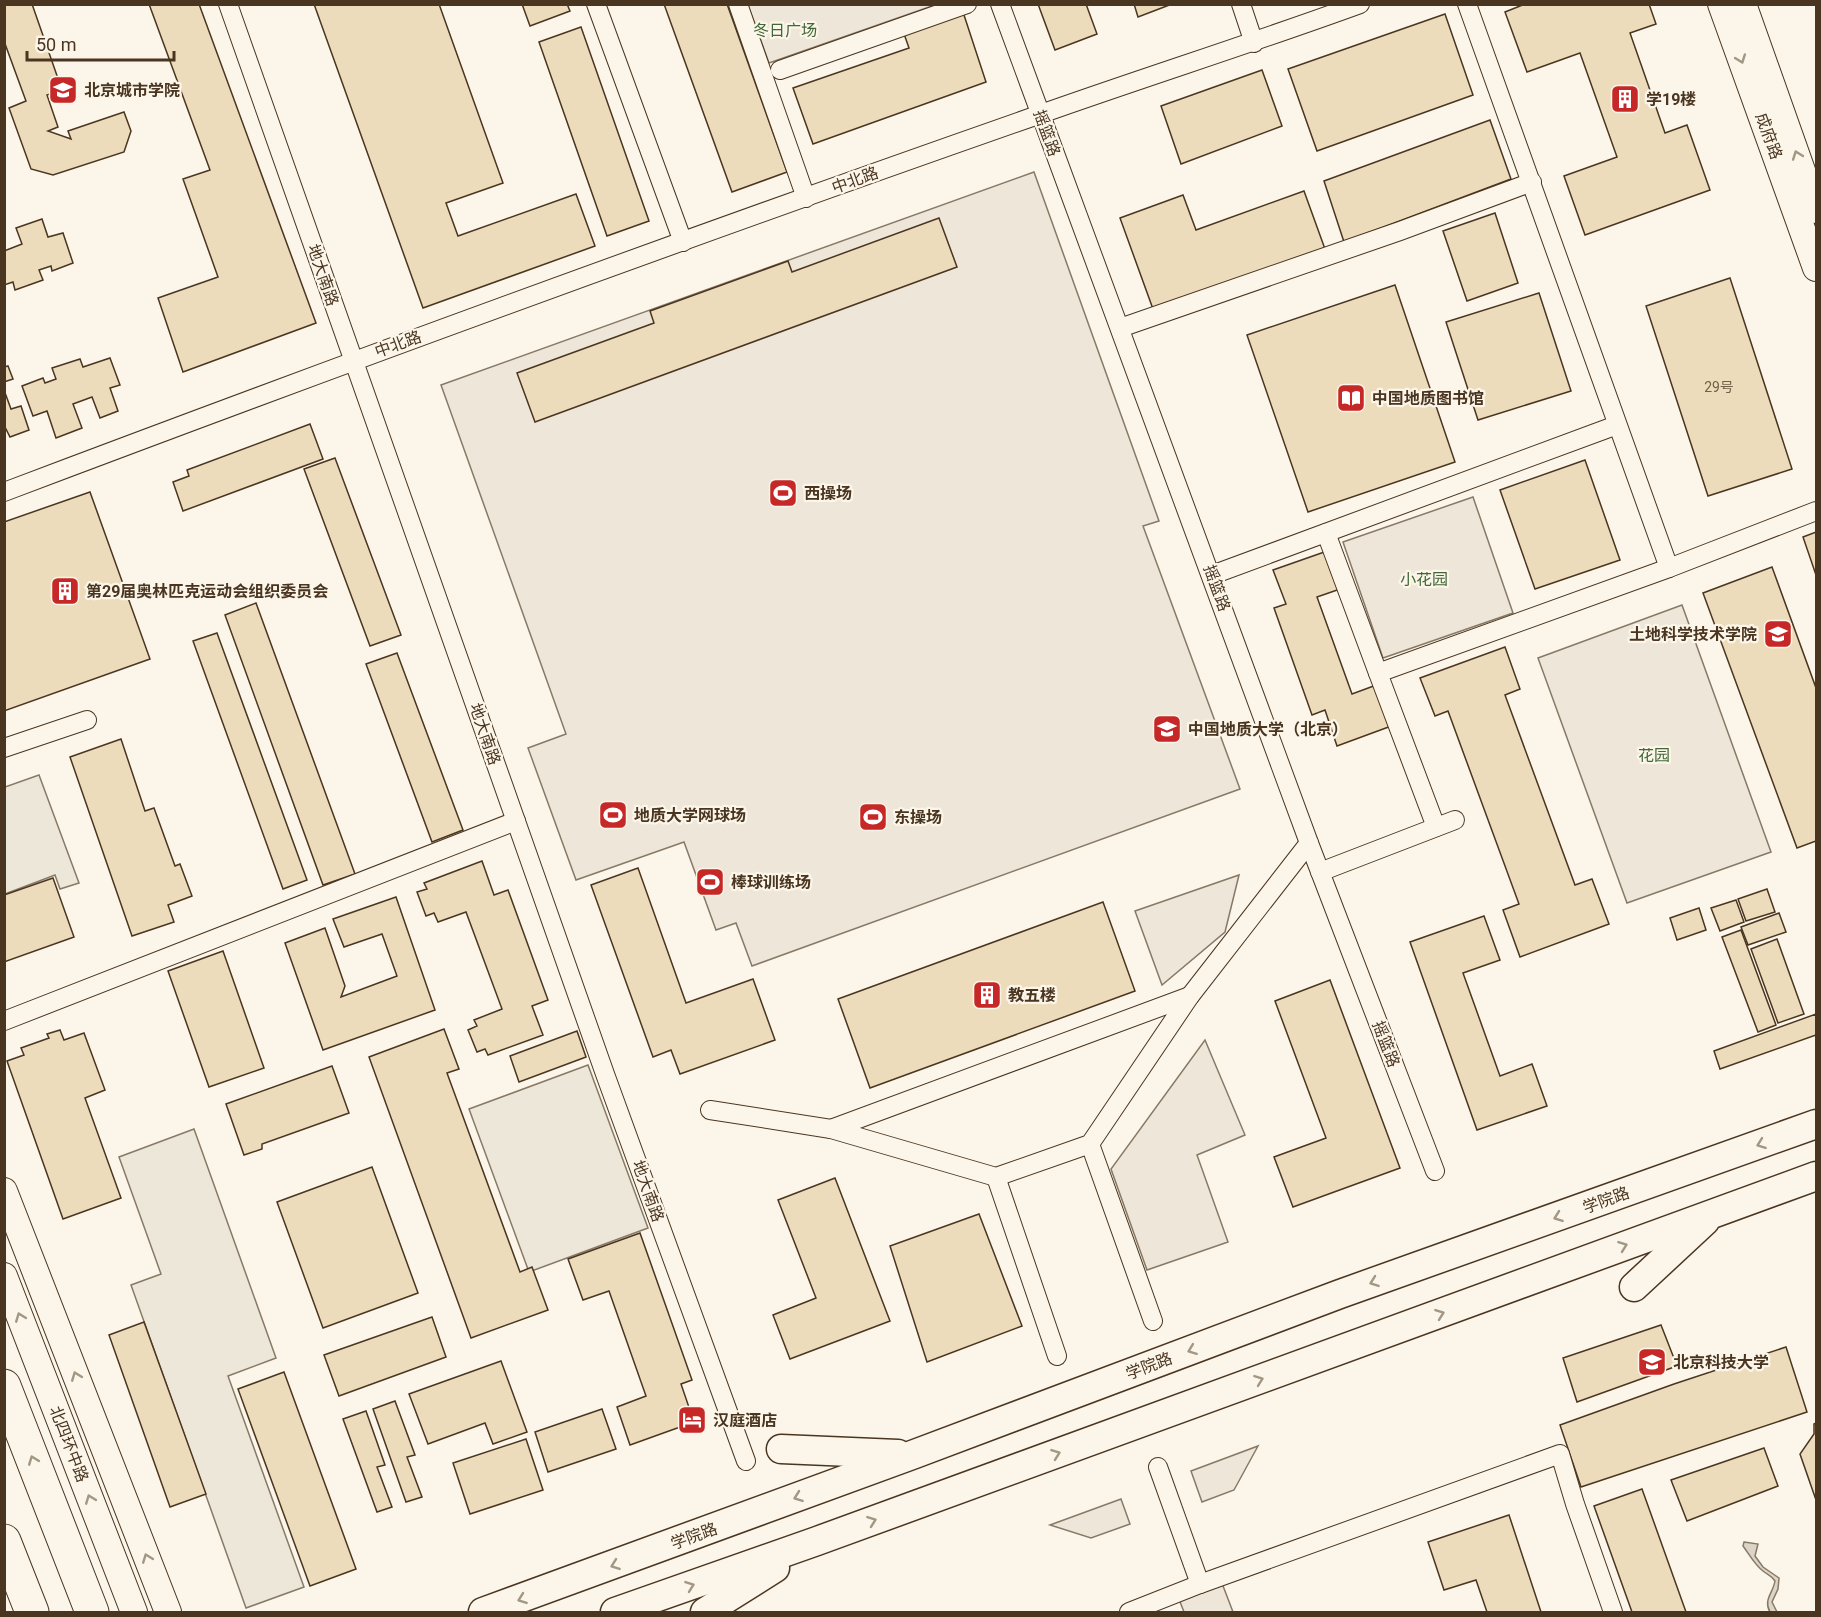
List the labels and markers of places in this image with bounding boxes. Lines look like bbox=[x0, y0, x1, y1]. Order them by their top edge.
school or university icon: 北京城市学院 bbox=[47, 74, 79, 106]
place label: 北京城市学院 bbox=[84, 81, 180, 100]
building icon: 学19楼 bbox=[1609, 83, 1641, 115]
place label: 学19楼 bbox=[1646, 90, 1696, 109]
library icon: 中国地质图书馆 bbox=[1335, 382, 1367, 414]
place label: 中国地质图书馆 bbox=[1372, 389, 1484, 408]
sports icon: 西操场 bbox=[767, 477, 799, 509]
place label: 西操场 bbox=[804, 484, 852, 503]
building icon: 第29届奥林匹克运动会组织委员会 bbox=[49, 575, 81, 607]
place label: 第29届奥林匹克运动会组织委员会 bbox=[86, 582, 328, 601]
school or university icon: 土地科学技术学院 bbox=[1762, 618, 1794, 650]
place label: 土地科学技术学院 bbox=[1629, 625, 1757, 644]
school or university icon: 中国地质大学（北京） bbox=[1151, 713, 1183, 745]
place label: 中国地质大学（北京） bbox=[1188, 720, 1348, 739]
sports icon: 地质大学网球场 bbox=[597, 799, 629, 831]
sports icon: 东操场 bbox=[857, 801, 889, 833]
place label: 地质大学网球场 bbox=[634, 806, 746, 825]
place label: 东操场 bbox=[894, 808, 942, 827]
sports icon: 棒球训练场 bbox=[694, 866, 726, 898]
place label: 棒球训练场 bbox=[731, 873, 811, 892]
building icon: 教五楼 bbox=[971, 979, 1003, 1011]
place label: 教五楼 bbox=[1008, 986, 1056, 1005]
school or university icon: 北京科技大学 bbox=[1636, 1346, 1668, 1378]
place label: 北京科技大学 bbox=[1673, 1353, 1769, 1372]
hotel icon: 汉庭酒店 bbox=[676, 1404, 708, 1436]
place label: 汉庭酒店 bbox=[713, 1411, 777, 1430]

